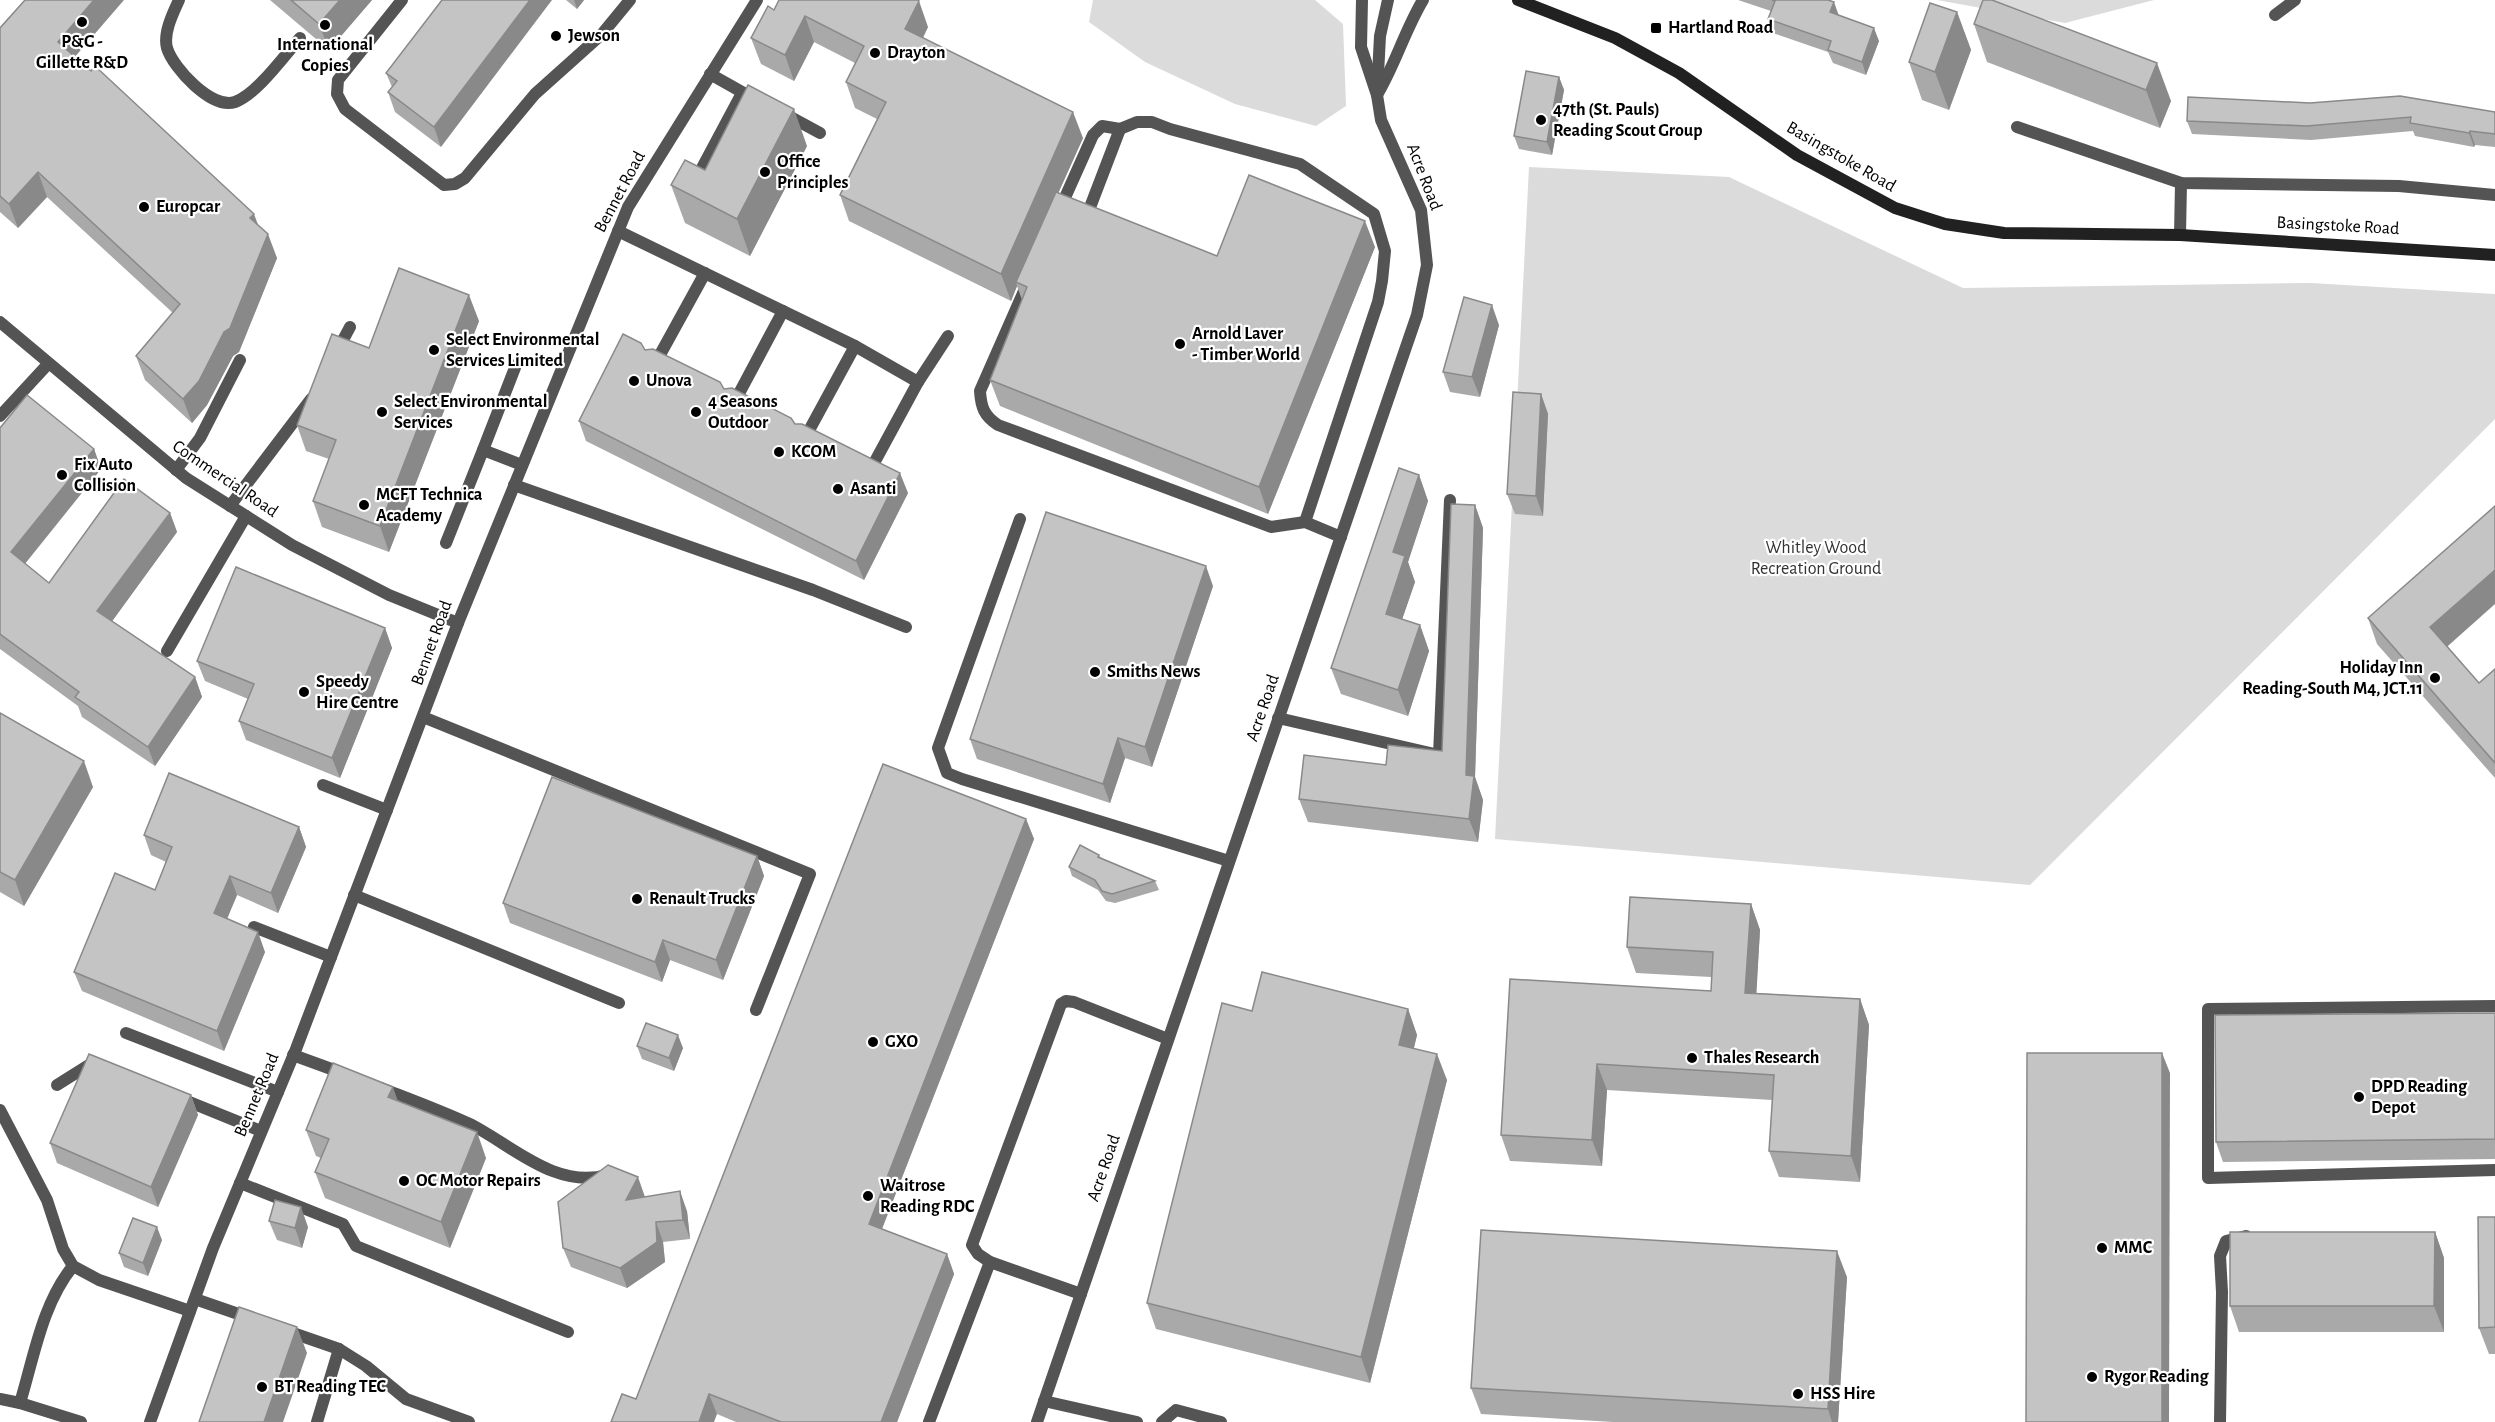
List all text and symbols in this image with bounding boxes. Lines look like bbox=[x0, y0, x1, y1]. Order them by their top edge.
marker: P&G - Gillette R&D bbox=[75, 15, 89, 29]
marker: International Copies bbox=[318, 18, 332, 32]
place label: Hartland Road bbox=[1668, 19, 1774, 37]
marker: Hartland Road bbox=[1649, 21, 1663, 35]
place label: Jewson bbox=[568, 27, 620, 45]
marker: Jewson bbox=[549, 29, 563, 43]
place label: P&G - Gillette R&D bbox=[36, 33, 128, 72]
place label: International Copies bbox=[277, 36, 373, 75]
place label: Drayton bbox=[887, 44, 946, 62]
marker: Drayton bbox=[868, 46, 882, 60]
place label: 47th (St. Pauls) Reading Scout Group bbox=[1553, 101, 1703, 140]
marker: 47th (St. Pauls) Reading Scout Group bbox=[1534, 113, 1548, 127]
street label: Basingstoke Road bbox=[1783, 118, 1899, 196]
street label: Acre Road bbox=[1403, 141, 1445, 213]
street label: Bennet Road bbox=[591, 148, 649, 236]
place label: Office Principles bbox=[777, 153, 848, 192]
marker: Office Principles bbox=[758, 165, 772, 179]
place label: Europcar bbox=[156, 198, 221, 216]
marker: Europcar bbox=[137, 200, 151, 214]
street label: Basingstoke Road bbox=[2276, 214, 2400, 238]
place label: Arnold Laver - Timber World bbox=[1192, 325, 1300, 364]
place label: Select Environmental Services Limited bbox=[446, 331, 600, 370]
marker: Arnold Laver - Timber World bbox=[1173, 337, 1187, 351]
marker: Select Environmental Services Limited bbox=[427, 343, 441, 357]
place label: Unova bbox=[646, 372, 692, 390]
marker: Unova bbox=[627, 374, 641, 388]
place label: Select Environmental Services bbox=[394, 393, 548, 432]
place label: 4 Seasons Outdoor bbox=[708, 393, 778, 432]
marker: Select Environmental Services bbox=[375, 405, 389, 419]
marker: 4 Seasons Outdoor bbox=[689, 405, 703, 419]
street label: Commercial Road bbox=[169, 437, 281, 521]
place label: KCOM bbox=[791, 443, 836, 461]
marker: KCOM bbox=[772, 445, 786, 459]
place label: Fix Auto Collision bbox=[74, 456, 136, 495]
marker: Fix Auto Collision bbox=[55, 468, 69, 482]
place label: Asanti bbox=[850, 480, 897, 498]
marker: Asanti bbox=[831, 482, 845, 496]
place label: MCFT Technica Academy bbox=[376, 486, 483, 525]
marker: MCFT Technica Academy bbox=[357, 498, 371, 512]
park label: Whitley Wood Recreation Ground bbox=[1751, 539, 1881, 578]
street label: Bennet Road bbox=[408, 598, 456, 688]
place label: Holiday Inn Reading-South M4, JCT.11 bbox=[2242, 659, 2423, 698]
place label: Smiths News bbox=[1107, 663, 1201, 681]
marker: Smiths News bbox=[1088, 665, 1102, 679]
marker: Holiday Inn Reading-South M4, JCT.11 bbox=[2428, 671, 2442, 685]
street label: Acre Road bbox=[1243, 672, 1283, 744]
place label: Speedy Hire Centre bbox=[316, 673, 399, 712]
marker: Speedy Hire Centre bbox=[297, 685, 311, 699]
place label: Renault Trucks bbox=[649, 890, 755, 908]
marker: Renault Trucks bbox=[630, 892, 644, 906]
place label: GXO bbox=[885, 1033, 919, 1051]
marker: GXO bbox=[866, 1035, 880, 1049]
place label: Thales Research bbox=[1704, 1049, 1819, 1067]
street label: Bennet Road bbox=[231, 1051, 283, 1139]
marker: Thales Research bbox=[1685, 1051, 1699, 1065]
place label: DPD Reading Depot bbox=[2371, 1078, 2468, 1117]
marker: DPD Reading Depot bbox=[2352, 1090, 2366, 1104]
street label: Acre Road bbox=[1084, 1132, 1124, 1204]
place label: OC Motor Repairs bbox=[416, 1172, 541, 1190]
marker: OC Motor Repairs bbox=[397, 1174, 411, 1188]
place label: Waitrose Reading RDC bbox=[880, 1177, 975, 1216]
marker: Waitrose Reading RDC bbox=[861, 1189, 875, 1203]
place label: MMC bbox=[2114, 1239, 2153, 1257]
marker: MMC bbox=[2095, 1241, 2109, 1255]
place label: Rygor Reading bbox=[2104, 1368, 2210, 1386]
marker: Rygor Reading bbox=[2085, 1370, 2099, 1384]
place label: BT Reading TEC bbox=[274, 1378, 387, 1396]
marker: BT Reading TEC bbox=[255, 1380, 269, 1394]
place label: HSS Hire bbox=[1810, 1385, 1875, 1403]
marker: HSS Hire bbox=[1791, 1387, 1805, 1401]

